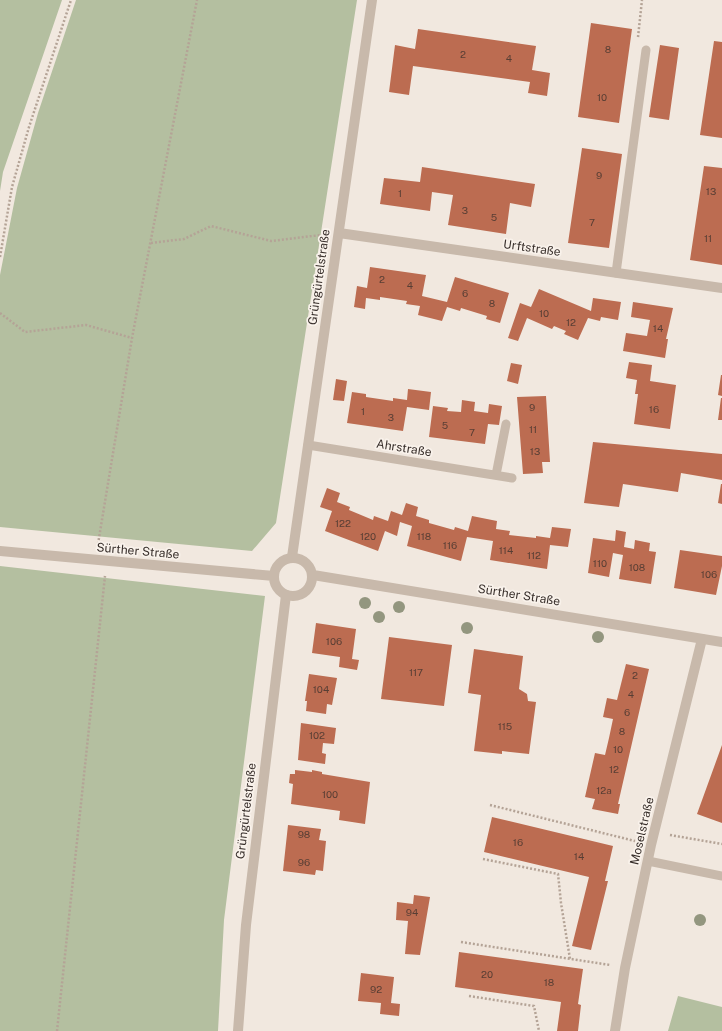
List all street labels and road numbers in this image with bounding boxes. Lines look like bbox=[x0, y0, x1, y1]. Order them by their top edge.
street label: Grüngürtelstraße bbox=[305, 228, 333, 326]
street label: Urftstraße bbox=[502, 237, 562, 259]
street label: Ahrstraße bbox=[375, 437, 433, 459]
street label: Sürther Straße bbox=[96, 540, 180, 562]
street label: Sürther Straße bbox=[477, 582, 561, 608]
street label: Grüngürtelstraße bbox=[233, 762, 259, 860]
street label: Moselstraße bbox=[627, 796, 657, 866]

